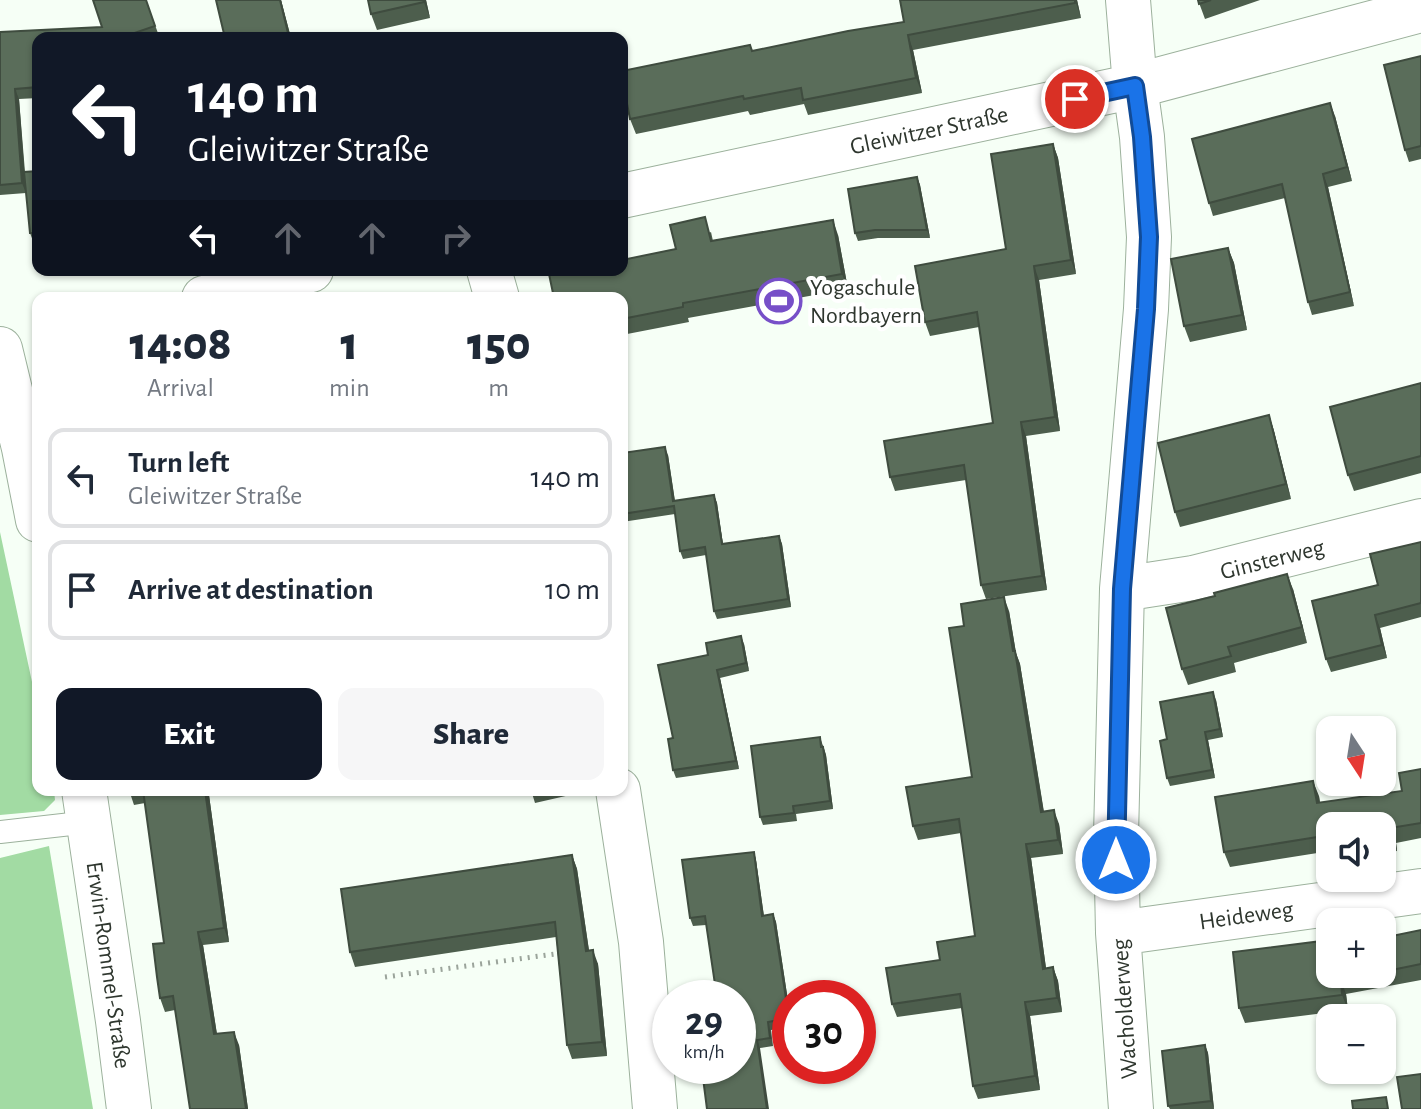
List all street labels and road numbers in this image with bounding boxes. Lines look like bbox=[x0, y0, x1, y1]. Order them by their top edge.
street label: Gleiwitzer Straße bbox=[848, 103, 1010, 159]
street label: Ginsterweg bbox=[1218, 535, 1327, 584]
street label: Erwin-Rommel-Straße bbox=[82, 860, 134, 1070]
street label: Heideweg bbox=[1198, 897, 1295, 934]
street label: Wacholderweg bbox=[1108, 938, 1142, 1080]

